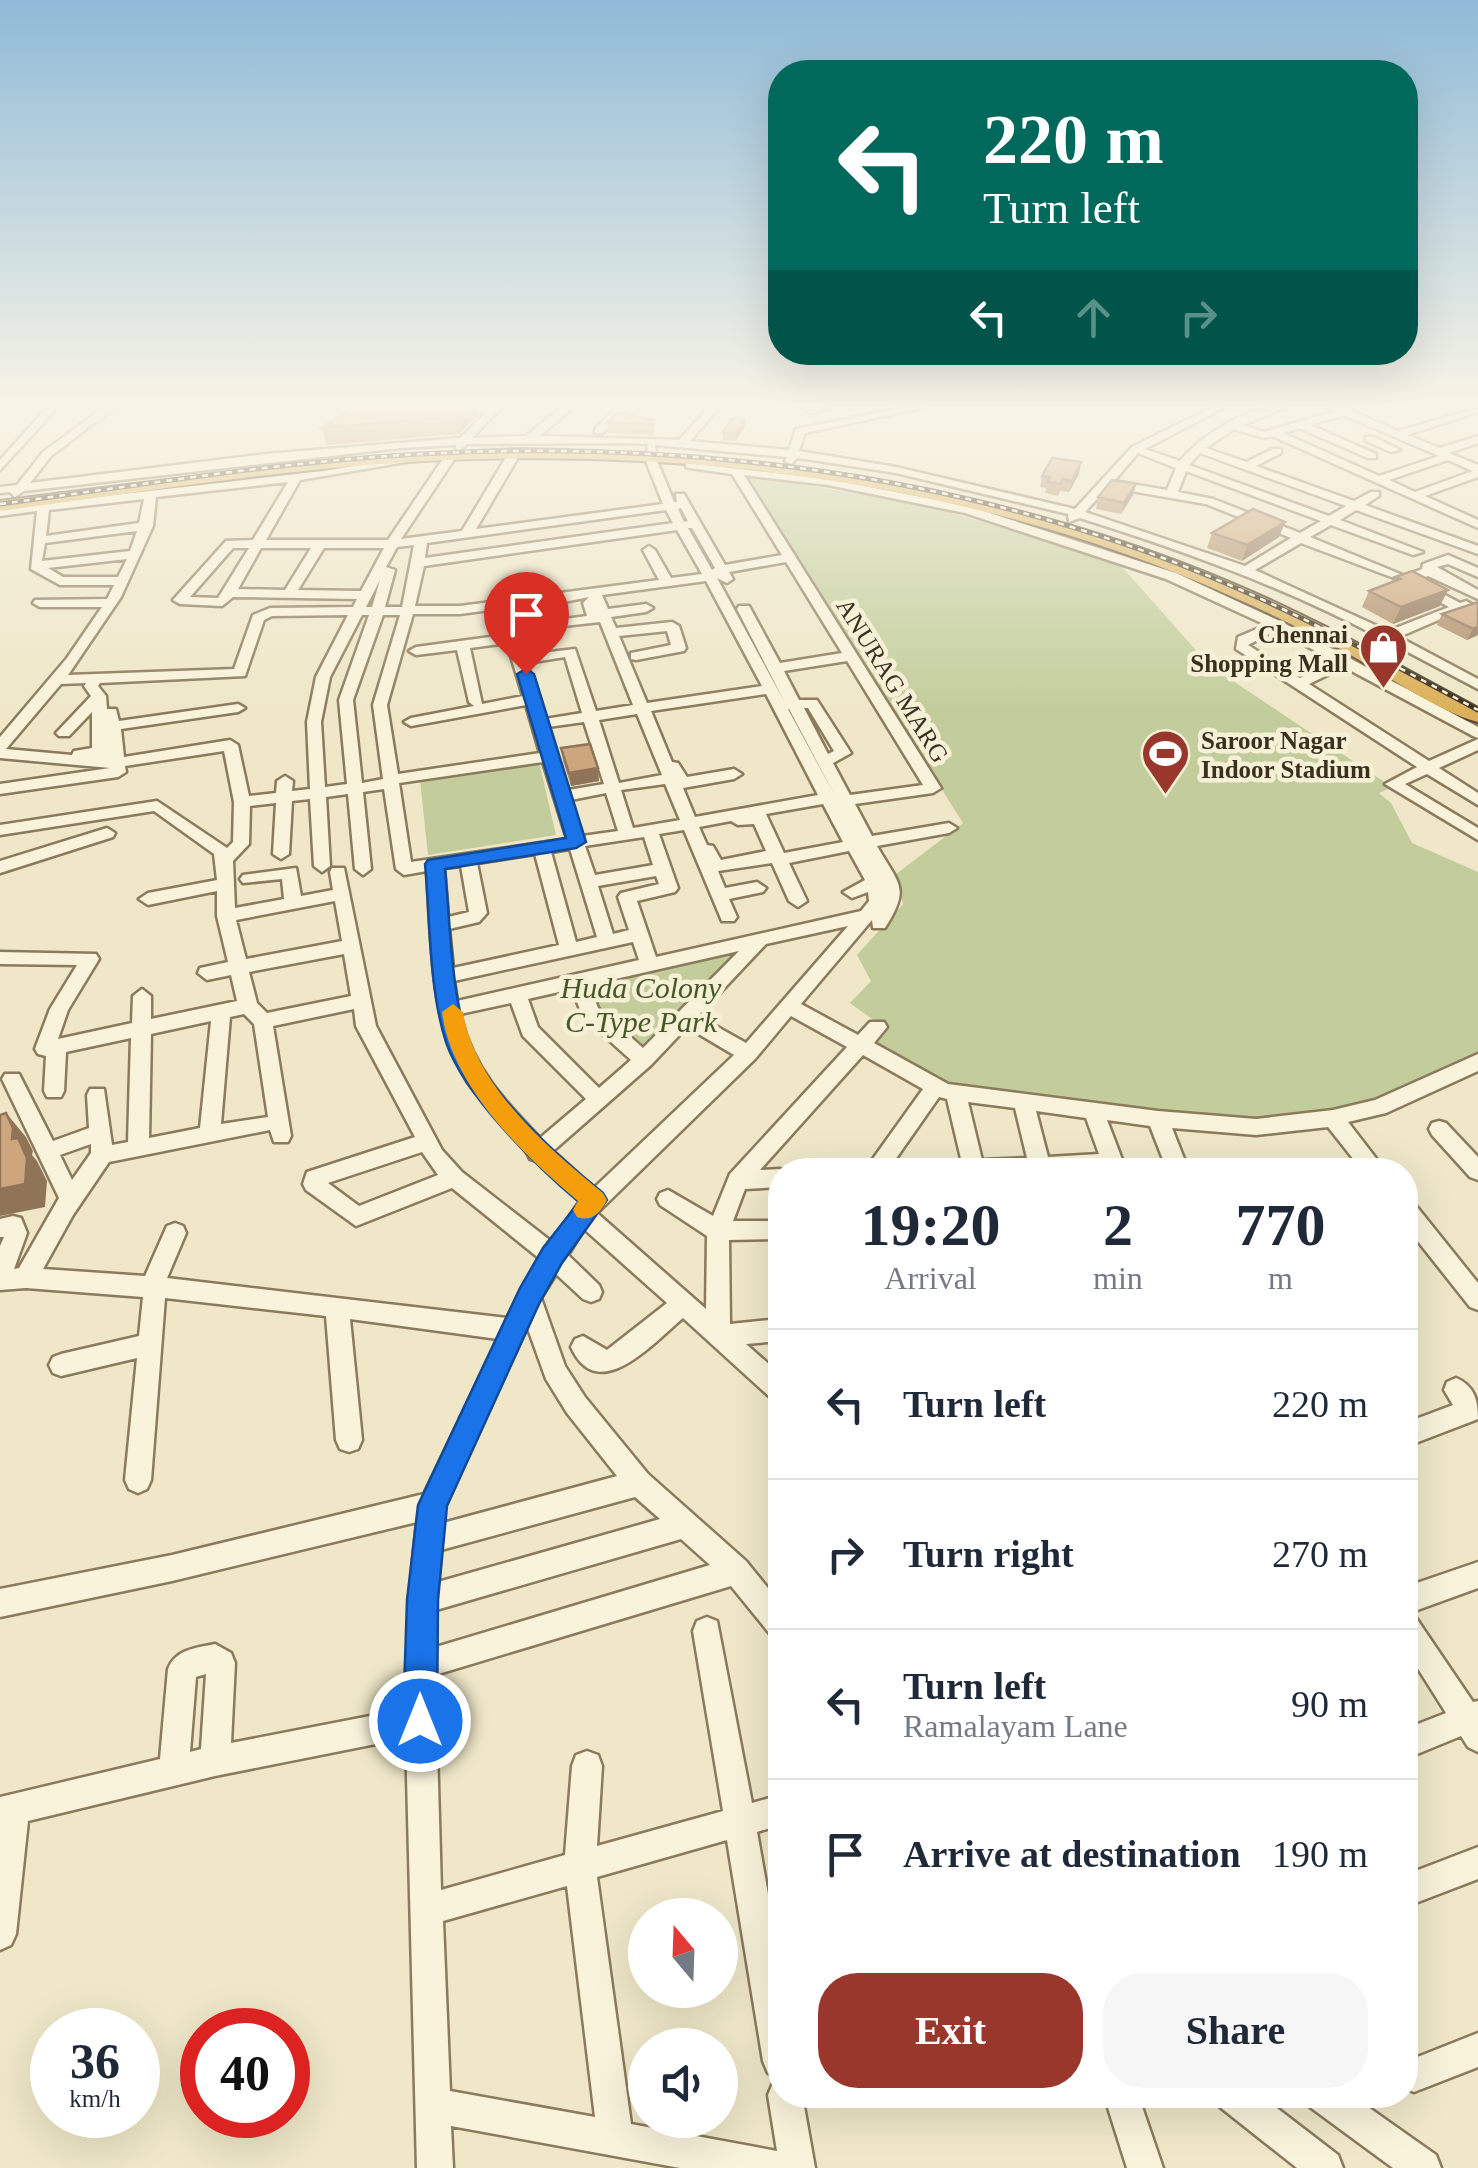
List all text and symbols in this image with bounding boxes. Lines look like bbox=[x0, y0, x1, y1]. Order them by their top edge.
icon: left bbox=[818, 100, 948, 230]
text: 220 m bbox=[983, 101, 1164, 178]
text: Turn left bbox=[983, 183, 1140, 233]
icon: left bbox=[961, 290, 1016, 345]
icon: ahead bbox=[1066, 290, 1121, 345]
icon: right bbox=[1171, 290, 1226, 345]
pin bbox=[484, 572, 569, 675]
icon: arrive bbox=[499, 587, 554, 642]
street label: ANURAG MARG bbox=[831, 593, 954, 767]
place label: Chennai Shopping Mall bbox=[1190, 621, 1348, 677]
shop icon: Chennai Shopping Mall bbox=[1357, 622, 1409, 690]
place label: Saroor Nagar Indoor Stadium bbox=[1201, 727, 1371, 783]
sports icon: Saroor Nagar Indoor Stadium bbox=[1140, 728, 1192, 796]
park label: Huda Colony C-Type Park bbox=[560, 971, 722, 1038]
text: 19:20 bbox=[861, 1192, 1001, 1258]
text: 2 bbox=[1103, 1192, 1133, 1258]
text: 770 bbox=[1235, 1192, 1325, 1258]
text: Arrival bbox=[884, 1260, 977, 1296]
text: min bbox=[1093, 1260, 1143, 1296]
text: m bbox=[1268, 1260, 1293, 1296]
icon: left bbox=[818, 1377, 873, 1432]
text: Turn left bbox=[903, 1383, 1046, 1425]
text: 220 m bbox=[1272, 1383, 1368, 1425]
icon: right bbox=[818, 1527, 873, 1582]
text: Turn right bbox=[903, 1533, 1074, 1575]
text: 270 m bbox=[1272, 1533, 1368, 1575]
text: Turn left bbox=[903, 1665, 1046, 1707]
position arrow bbox=[368, 1669, 472, 1773]
icon: left bbox=[818, 1677, 873, 1732]
text: 90 m bbox=[1291, 1683, 1368, 1725]
text: Ramalayam Lane bbox=[903, 1708, 1128, 1744]
icon: arrive bbox=[818, 1827, 873, 1882]
text: Arrive at destination bbox=[903, 1833, 1241, 1875]
text: 190 m bbox=[1272, 1833, 1368, 1875]
north arrow bbox=[628, 1898, 738, 2008]
map controls bbox=[628, 1898, 738, 2138]
button: Exit bbox=[818, 1973, 1083, 2088]
button: Share bbox=[1103, 1973, 1368, 2088]
speed limit sign: 40 bbox=[180, 2008, 310, 2138]
button: sound bbox=[628, 2028, 738, 2138]
text: 36 bbox=[70, 2033, 120, 2089]
text: km/h bbox=[69, 2085, 121, 2112]

